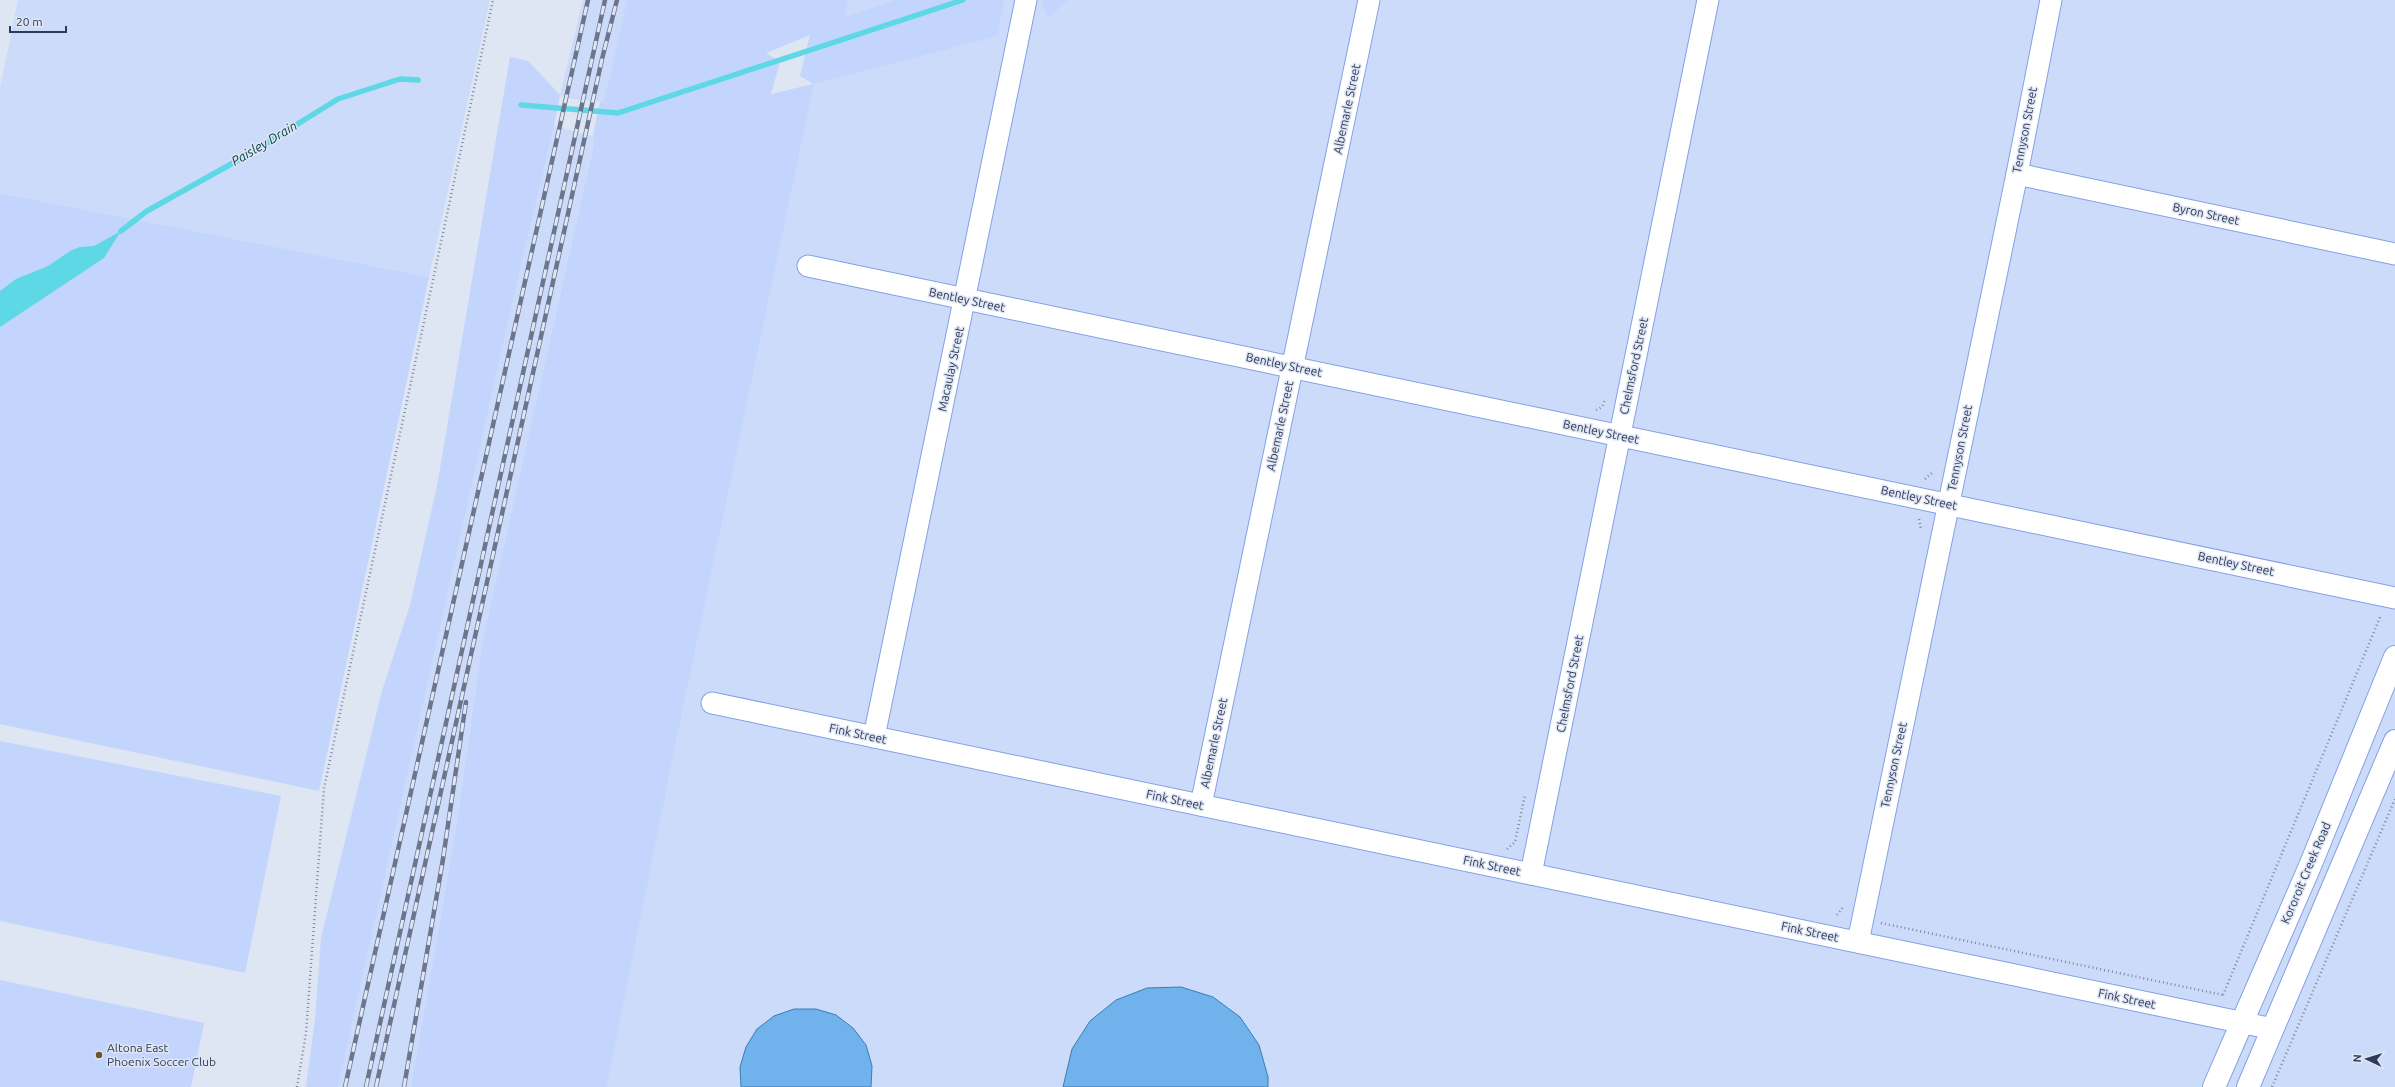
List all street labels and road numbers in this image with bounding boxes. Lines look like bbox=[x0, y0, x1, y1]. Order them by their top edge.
street label: Albemarle Street bbox=[1331, 62, 1362, 155]
street label: Tennyson Street bbox=[2010, 85, 2039, 174]
street label: Byron Street bbox=[2171, 200, 2241, 227]
street label: Bentley Street bbox=[928, 285, 1007, 314]
street label: Chelmsford Street bbox=[1617, 316, 1650, 416]
street label: Macaulay Street bbox=[935, 325, 966, 413]
street label: Bentley Street bbox=[1245, 350, 1324, 379]
street label: Albemarle Street bbox=[1264, 379, 1295, 472]
street label: Tennyson Street bbox=[1945, 403, 1974, 492]
street label: Bentley Street bbox=[1562, 417, 1641, 446]
street label: Bentley Street bbox=[1880, 483, 1959, 512]
street label: Bentley Street bbox=[2197, 549, 2276, 578]
street label: Chelmsford Street bbox=[1554, 634, 1585, 734]
street label: Albemarle Street bbox=[1198, 696, 1229, 789]
street label: Fink Street bbox=[828, 721, 888, 746]
street label: Tennyson Street bbox=[1878, 721, 1909, 809]
street label: Fink Street bbox=[1145, 787, 1205, 812]
street label: Kororoit Creek Road bbox=[2278, 820, 2333, 926]
street label: Fink Street bbox=[1462, 853, 1522, 878]
street label: Fink Street bbox=[1780, 919, 1840, 944]
street label: Fink Street bbox=[2097, 986, 2157, 1011]

